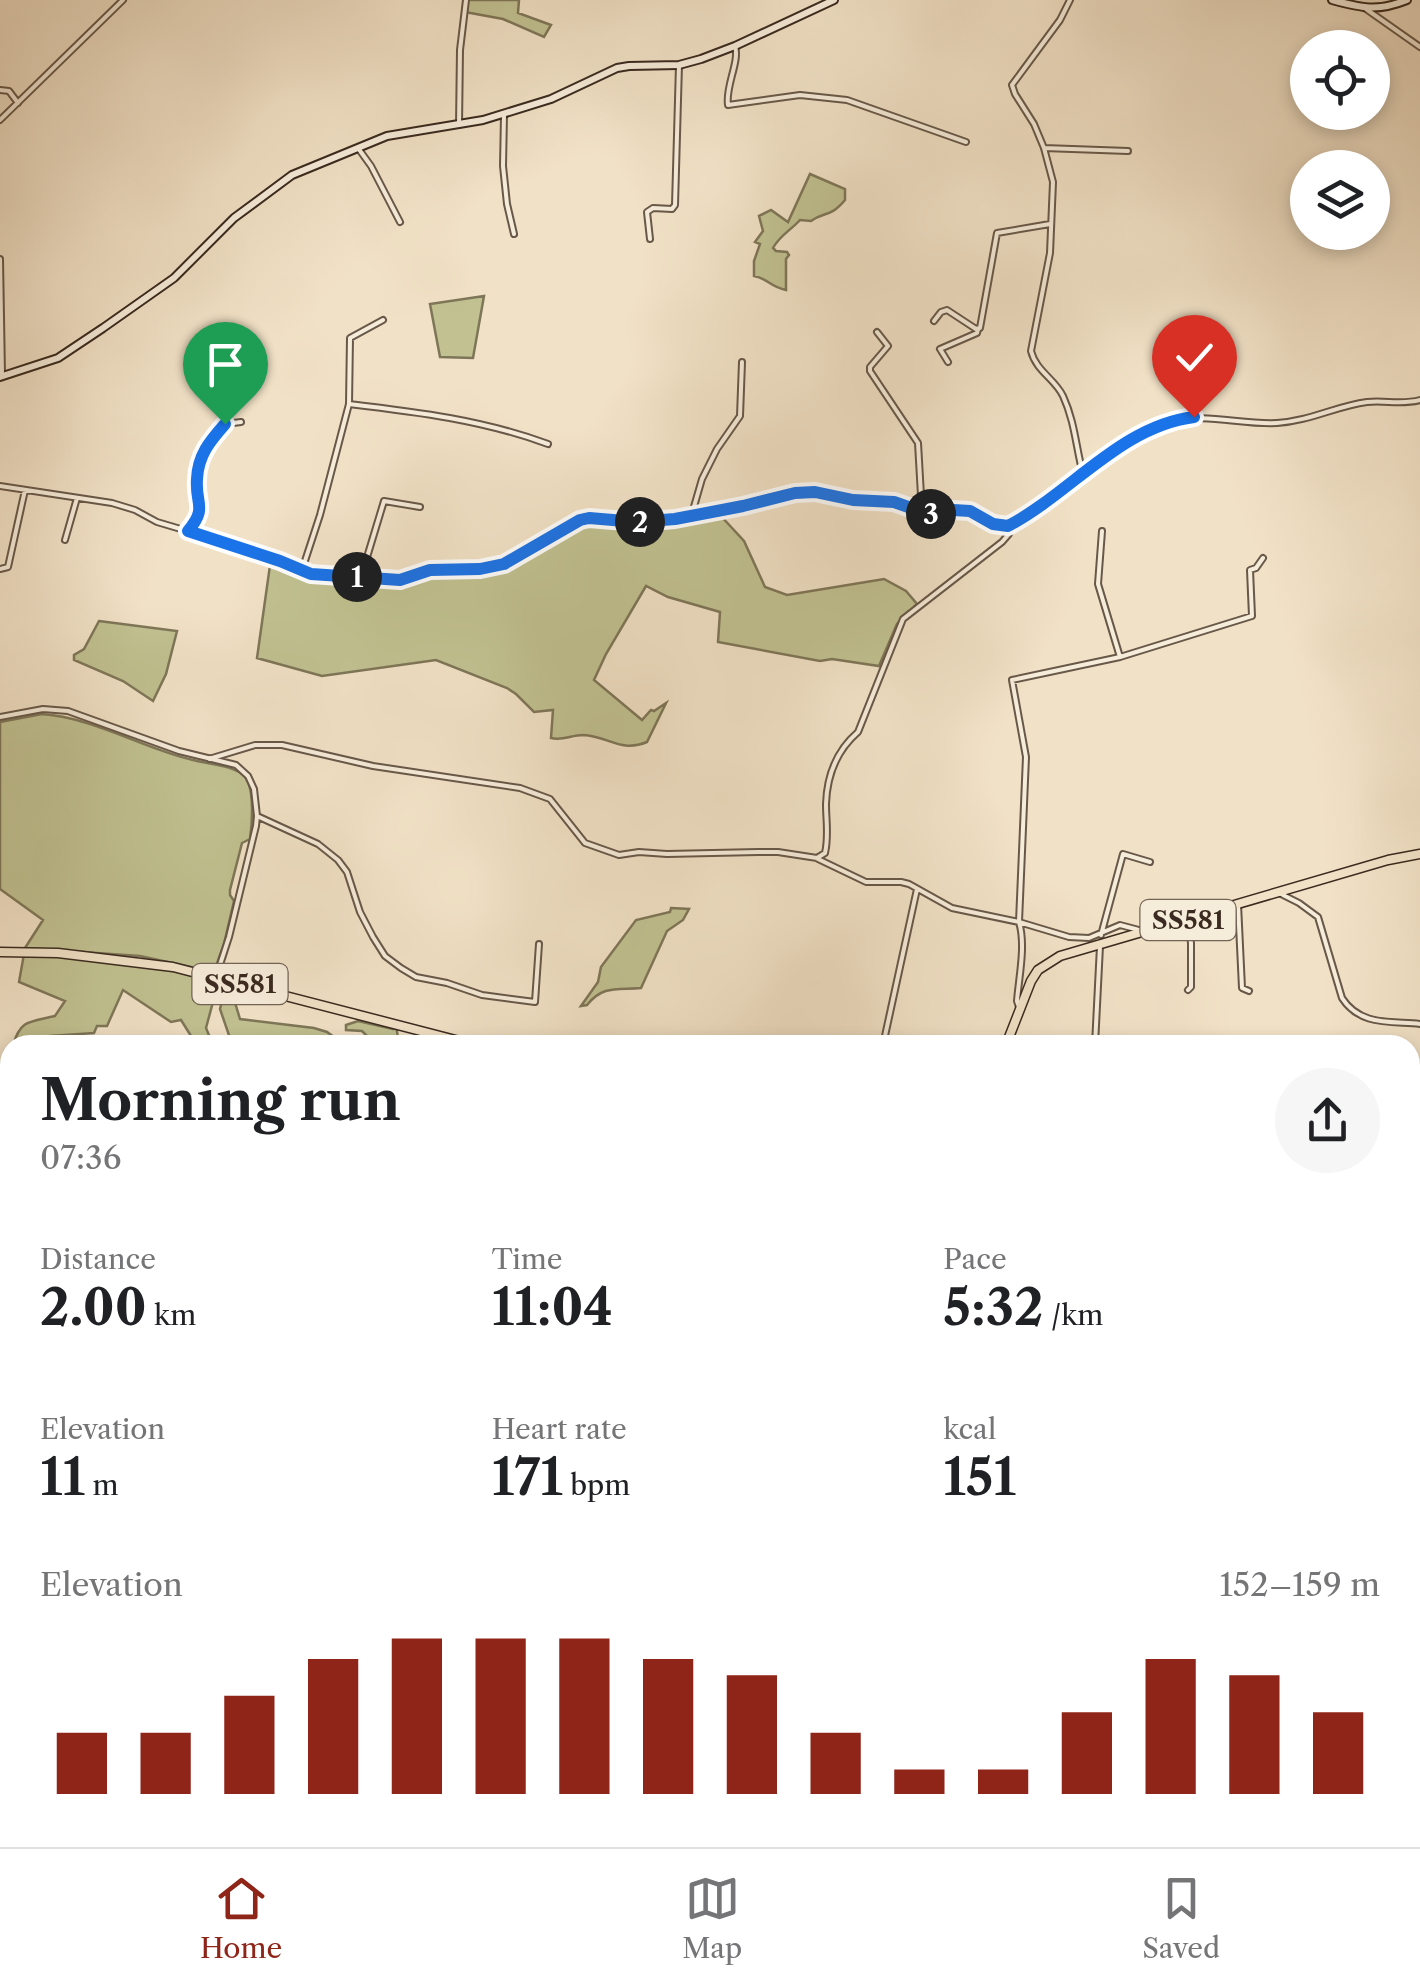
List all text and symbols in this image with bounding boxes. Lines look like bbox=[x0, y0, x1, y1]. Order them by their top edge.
map controls bbox=[1290, 30, 1390, 250]
button: locate bbox=[1290, 30, 1390, 130]
button: layers bbox=[1290, 150, 1390, 250]
pin bbox=[1152, 315, 1237, 418]
pin bbox=[183, 322, 268, 425]
icon: check bbox=[1167, 330, 1222, 385]
icon: arrive bbox=[198, 337, 253, 392]
pin: 3 bbox=[906, 489, 956, 539]
pin: 2 bbox=[615, 497, 665, 547]
text: 3 bbox=[923, 497, 939, 531]
text: 2 bbox=[632, 505, 648, 539]
pin: 1 bbox=[332, 552, 382, 602]
text: 1 bbox=[351, 560, 363, 594]
road number: SS581 bbox=[1140, 900, 1236, 940]
road number: SS581 bbox=[192, 964, 288, 1004]
text: Morning run bbox=[40, 1067, 401, 1134]
button: share bbox=[1275, 1068, 1380, 1173]
text: 07:36 bbox=[40, 1138, 121, 1177]
text: Distance bbox=[40, 1242, 156, 1276]
text: Time bbox=[492, 1242, 562, 1276]
text: Pace bbox=[943, 1242, 1007, 1276]
text: 2.00 bbox=[40, 1276, 146, 1338]
text: 11:04 bbox=[492, 1276, 613, 1338]
text: 5:32 bbox=[943, 1276, 1044, 1338]
text: km bbox=[146, 1298, 196, 1332]
text: /km bbox=[1044, 1298, 1103, 1332]
text: Elevation bbox=[40, 1412, 165, 1446]
text: Heart rate bbox=[492, 1412, 627, 1446]
text: kcal bbox=[943, 1412, 996, 1446]
text: 11 bbox=[40, 1446, 85, 1508]
text: 171 bbox=[492, 1446, 563, 1508]
text: 151 bbox=[943, 1446, 1016, 1508]
text: m bbox=[85, 1468, 119, 1502]
text: bpm bbox=[563, 1468, 630, 1502]
text: Elevation bbox=[40, 1565, 183, 1604]
text: 152–159 m bbox=[1219, 1565, 1380, 1604]
tab: Home bbox=[200, 1871, 282, 1965]
tab: Map bbox=[682, 1871, 742, 1965]
tab: Saved bbox=[1142, 1871, 1220, 1965]

